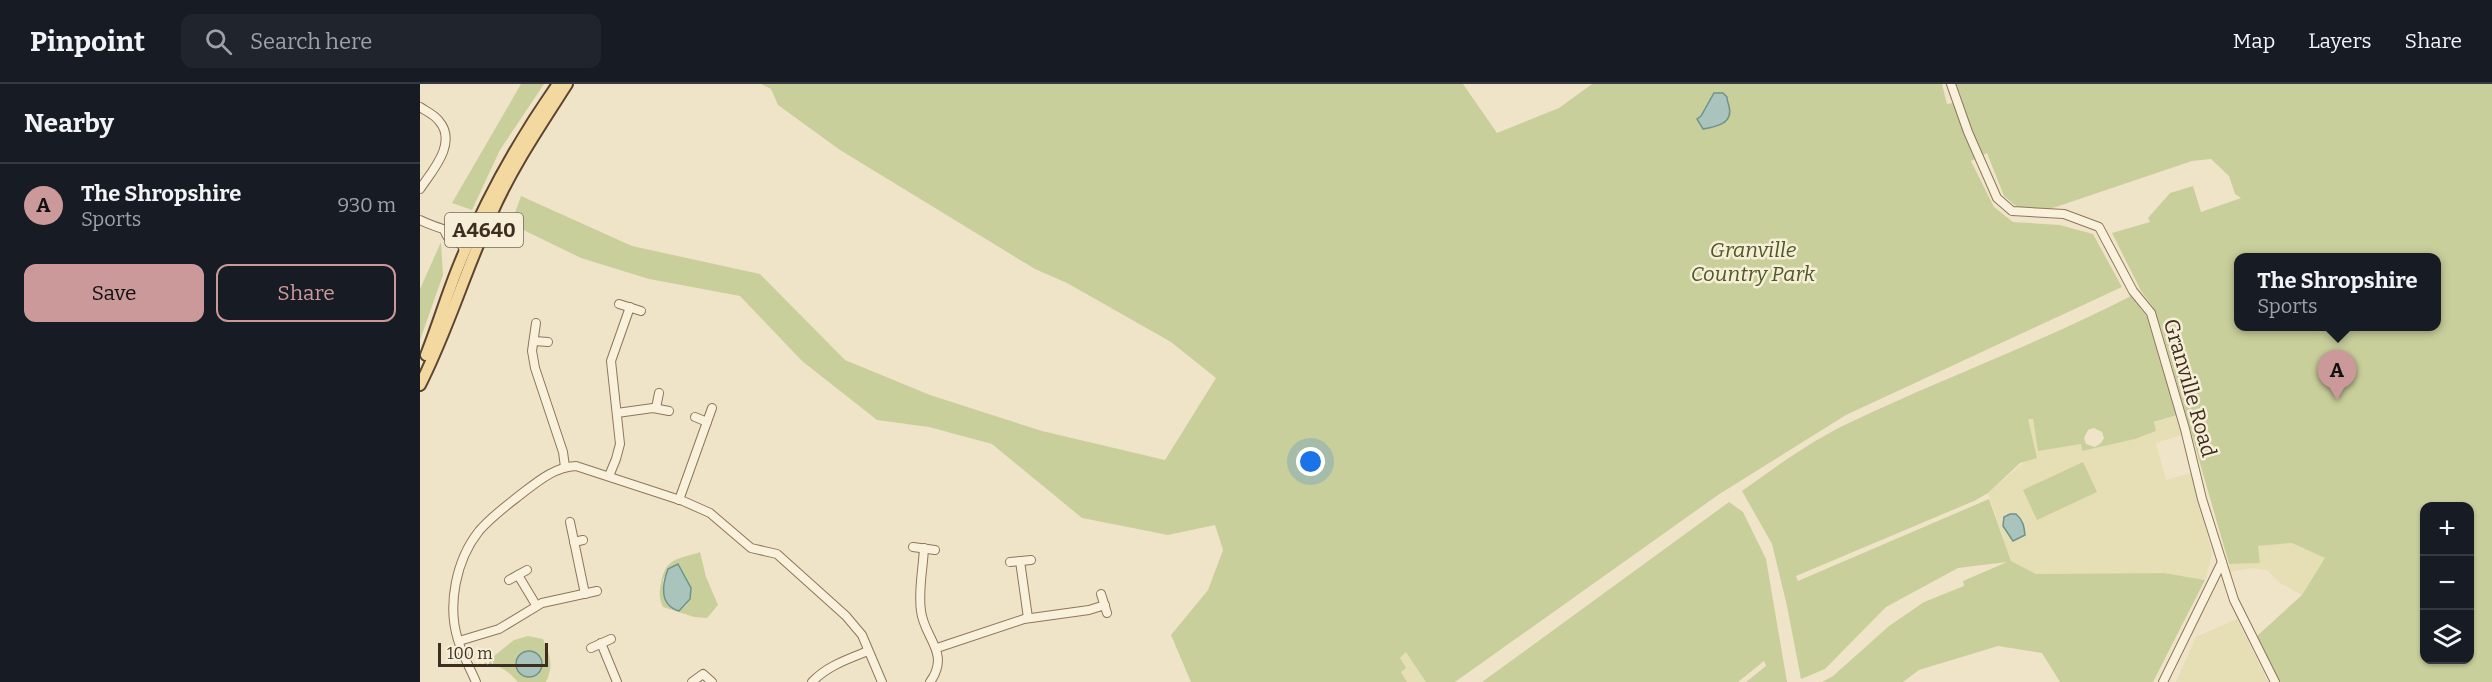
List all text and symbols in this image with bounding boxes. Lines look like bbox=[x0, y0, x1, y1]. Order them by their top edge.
search box bbox=[181, 14, 601, 68]
text: Pinpoint bbox=[30, 25, 145, 58]
icon: search bbox=[202, 25, 235, 58]
text: Search here bbox=[250, 28, 372, 55]
text: Map bbox=[2233, 28, 2275, 54]
text: Layers bbox=[2308, 28, 2372, 54]
text: Share bbox=[2405, 28, 2462, 54]
text: Nearby bbox=[24, 108, 114, 139]
text: The Shropshire bbox=[81, 180, 241, 207]
text: A bbox=[36, 193, 51, 217]
text: 930 m bbox=[337, 193, 396, 217]
text: Sports bbox=[81, 207, 141, 231]
road number: A4640 bbox=[445, 213, 523, 247]
park label: Granville Country Park bbox=[1691, 237, 1816, 287]
popup bbox=[2234, 253, 2441, 331]
button: Save bbox=[24, 264, 204, 322]
button: Share bbox=[216, 264, 396, 322]
text: The Shropshire bbox=[2257, 267, 2418, 294]
text: Sports bbox=[2257, 294, 2318, 318]
street label: Granville Road bbox=[2158, 316, 2222, 460]
pin: A bbox=[2318, 350, 2356, 400]
your location bbox=[1296, 447, 1325, 476]
map controls bbox=[2420, 502, 2474, 664]
button: + bbox=[2420, 502, 2474, 556]
button: − bbox=[2420, 556, 2474, 610]
button: layers bbox=[2420, 610, 2474, 664]
scale bar bbox=[438, 640, 548, 668]
text: 100 m bbox=[447, 644, 492, 663]

